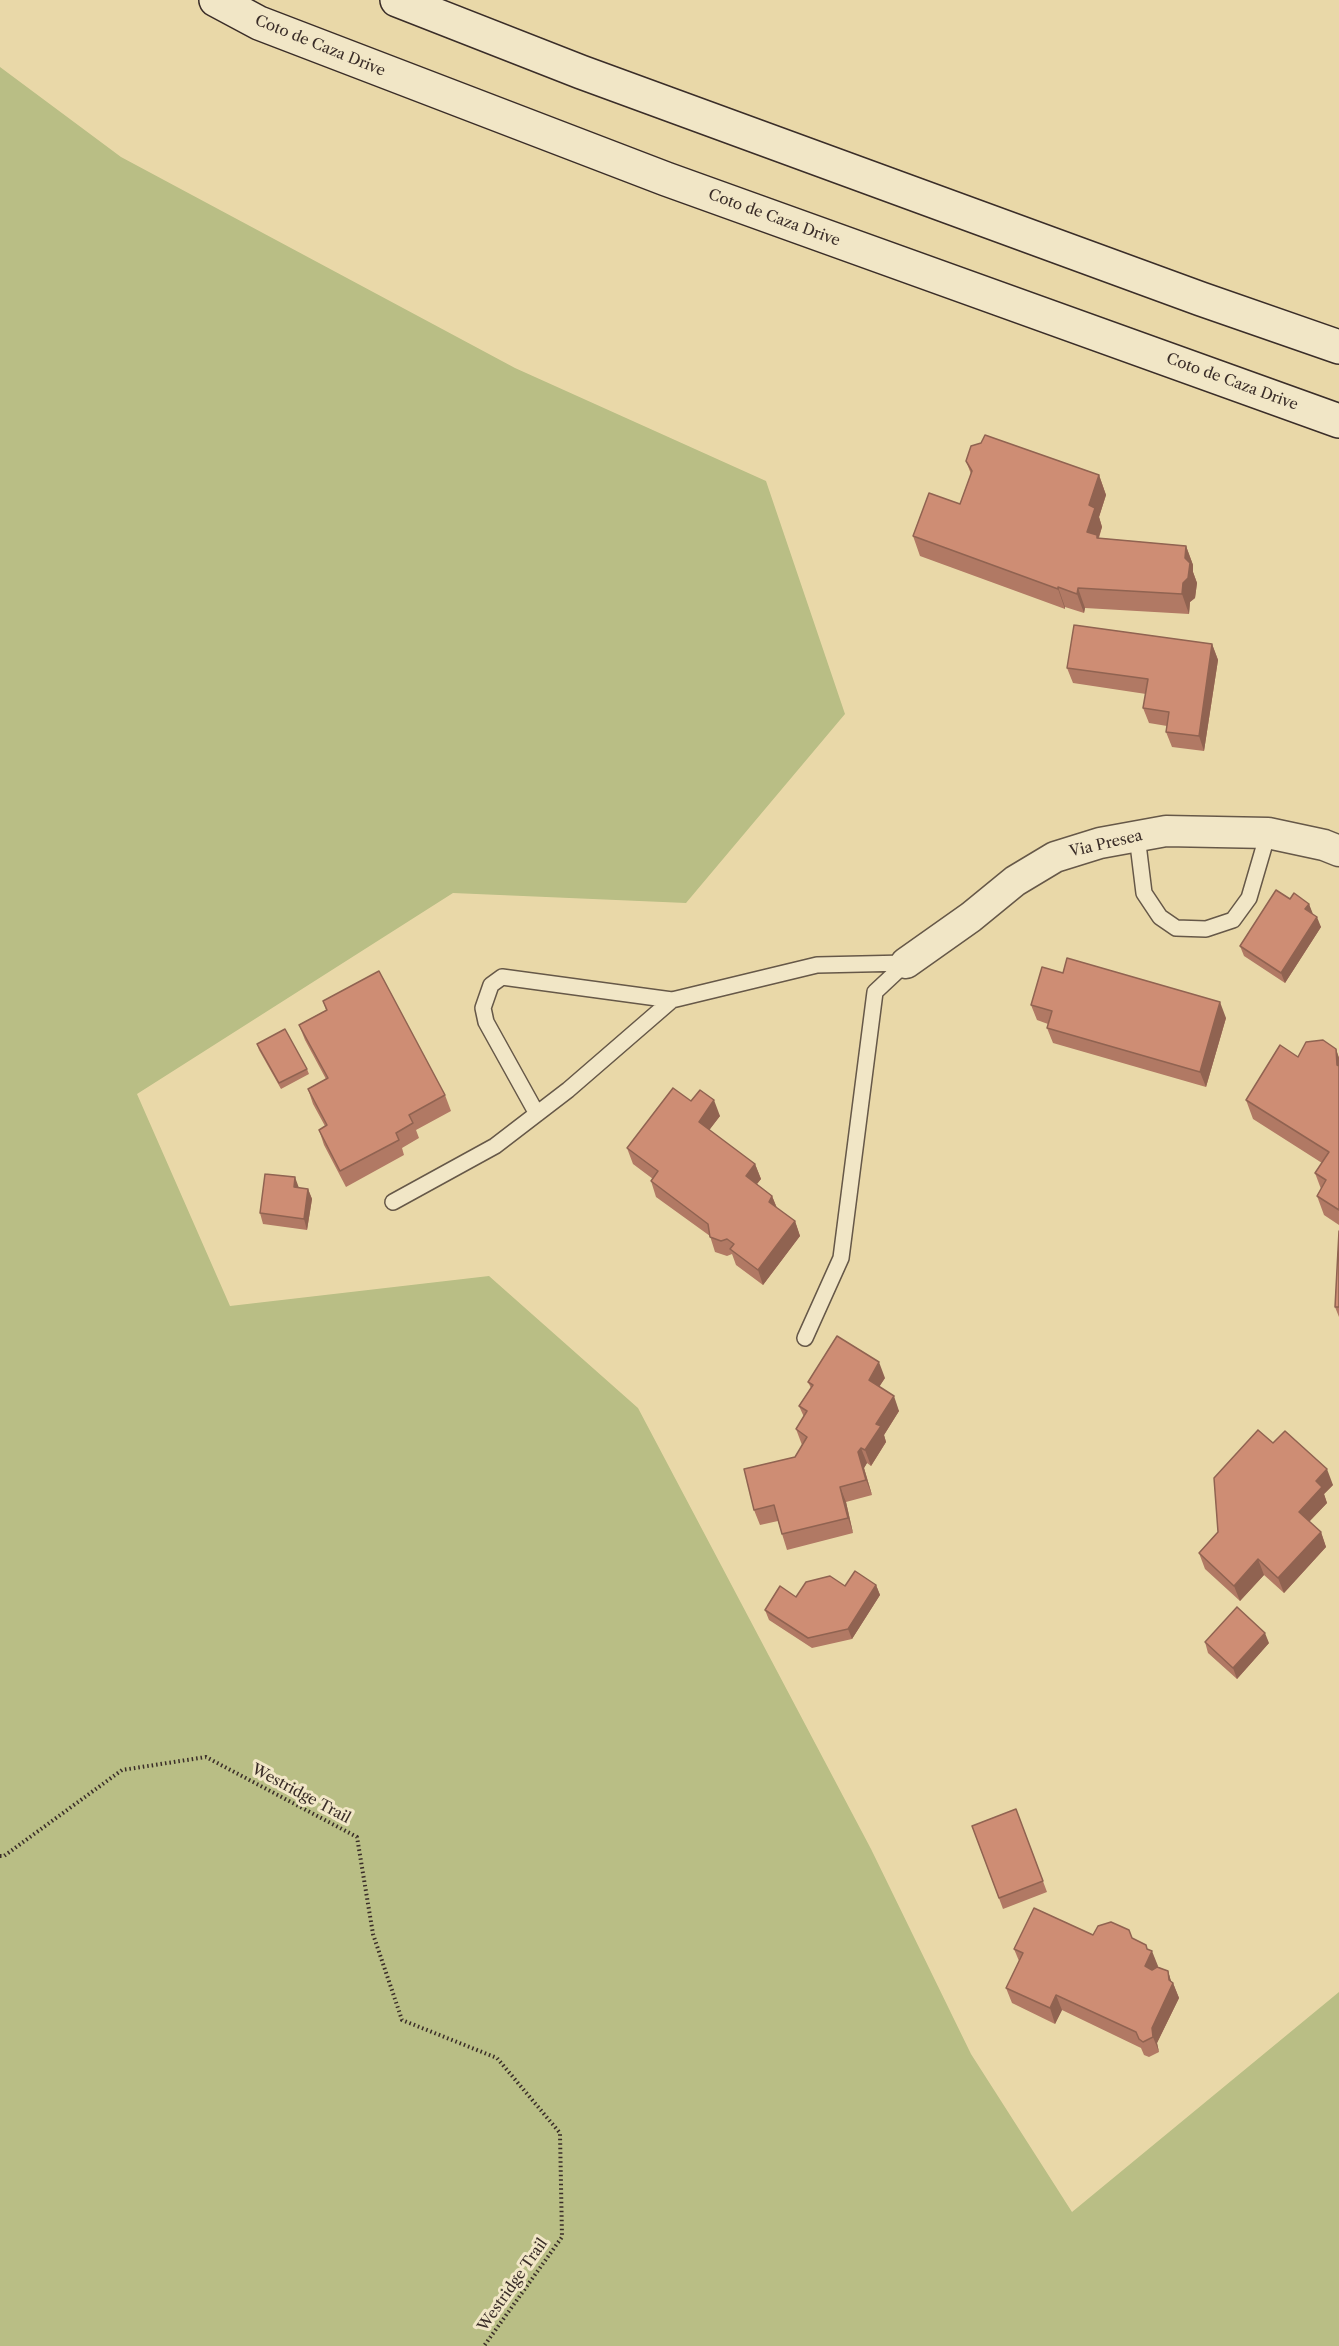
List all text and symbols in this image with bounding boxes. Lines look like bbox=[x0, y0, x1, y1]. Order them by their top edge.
street label: Coto de Caza Drive bbox=[252, 12, 388, 80]
street label: Coto de Caza Drive bbox=[706, 186, 842, 250]
street label: Coto de Caza Drive bbox=[1164, 350, 1300, 414]
street label: Via Presea bbox=[1068, 827, 1144, 861]
street label: Westridge Trail bbox=[249, 1760, 353, 1828]
street label: Westridge Trail bbox=[474, 2235, 552, 2335]

